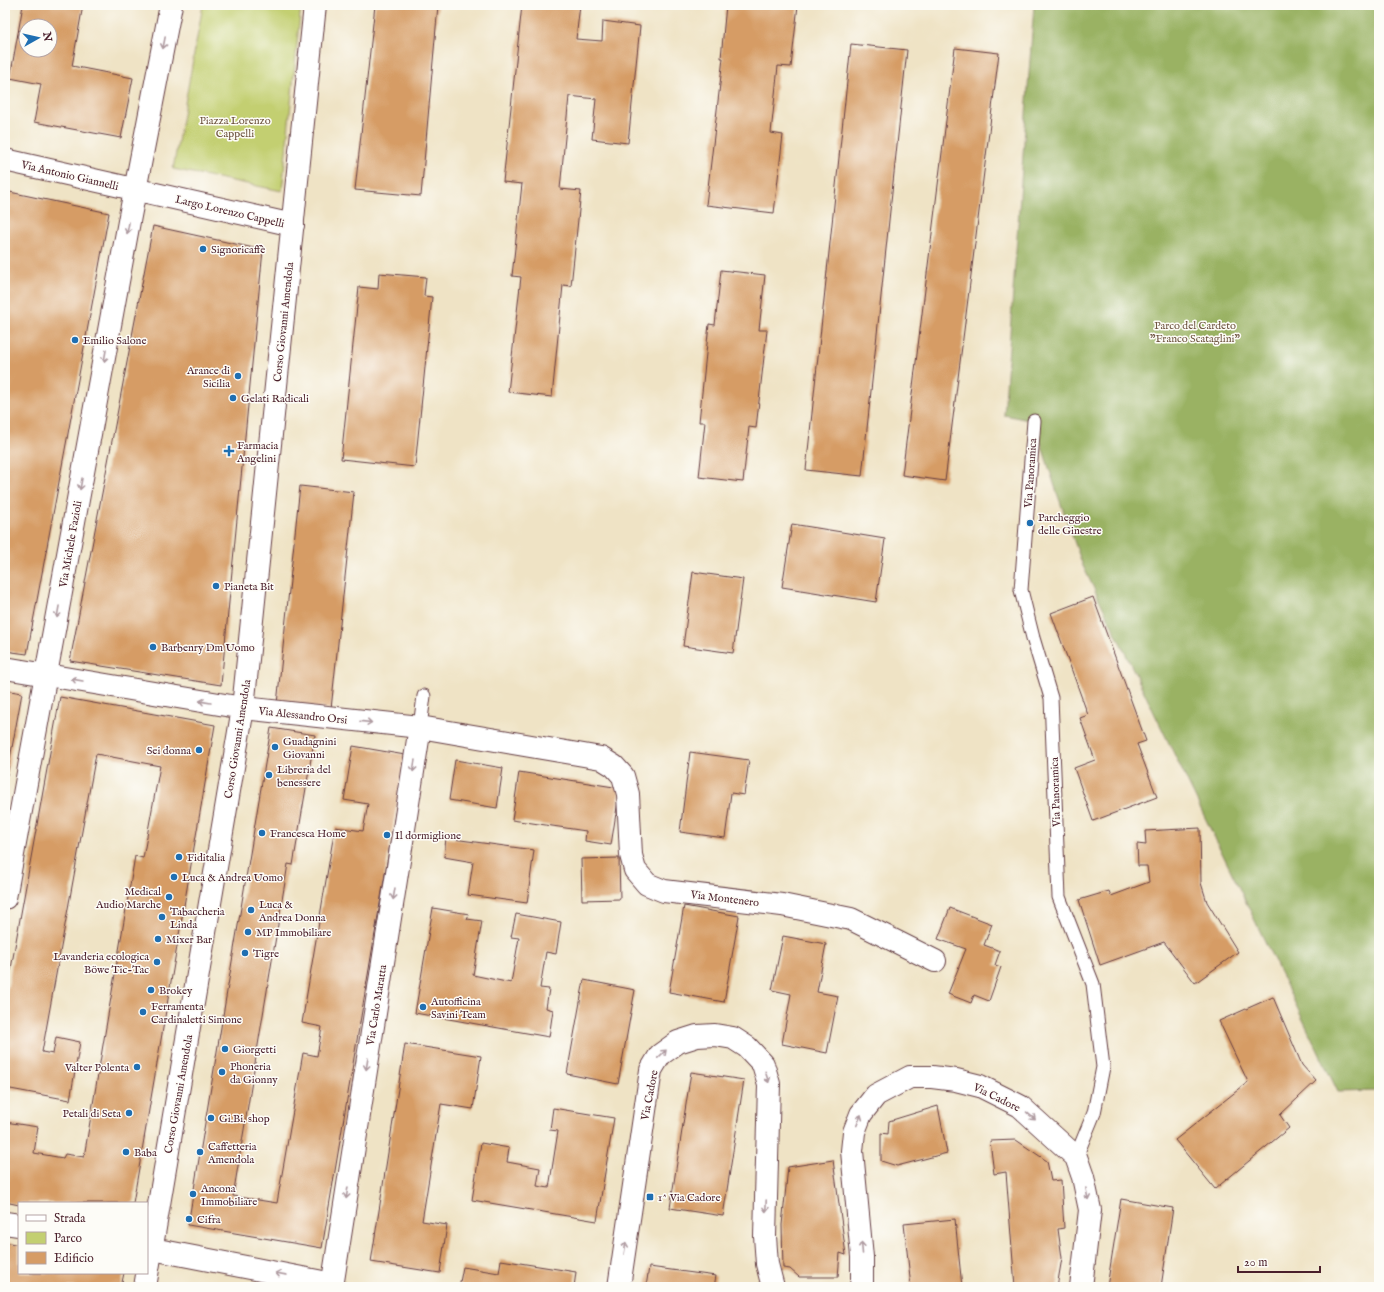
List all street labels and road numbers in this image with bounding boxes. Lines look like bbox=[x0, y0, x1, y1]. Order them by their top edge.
street label: Via Antonio Giannelli bbox=[19, 158, 120, 194]
street label: Largo Lorenzo Cappelli bbox=[174, 193, 286, 231]
street label: Corso Giovanni Amendola bbox=[271, 261, 297, 383]
street label: Via Panoramica bbox=[1022, 438, 1040, 509]
street label: Via Michele Fazioli bbox=[56, 500, 86, 590]
street label: Corso Giovanni Amendola bbox=[222, 678, 254, 800]
street label: Via Alessandro Orsi bbox=[257, 704, 348, 728]
street label: Via Panoramica bbox=[1048, 757, 1064, 828]
street label: Via Montenero bbox=[689, 888, 760, 910]
street label: Via Carlo Maratta bbox=[364, 964, 390, 1047]
street label: Corso Giovanni Amendola bbox=[162, 1033, 196, 1155]
street label: Via Cadore bbox=[638, 1069, 662, 1122]
street label: Via Cadore bbox=[970, 1080, 1022, 1115]

